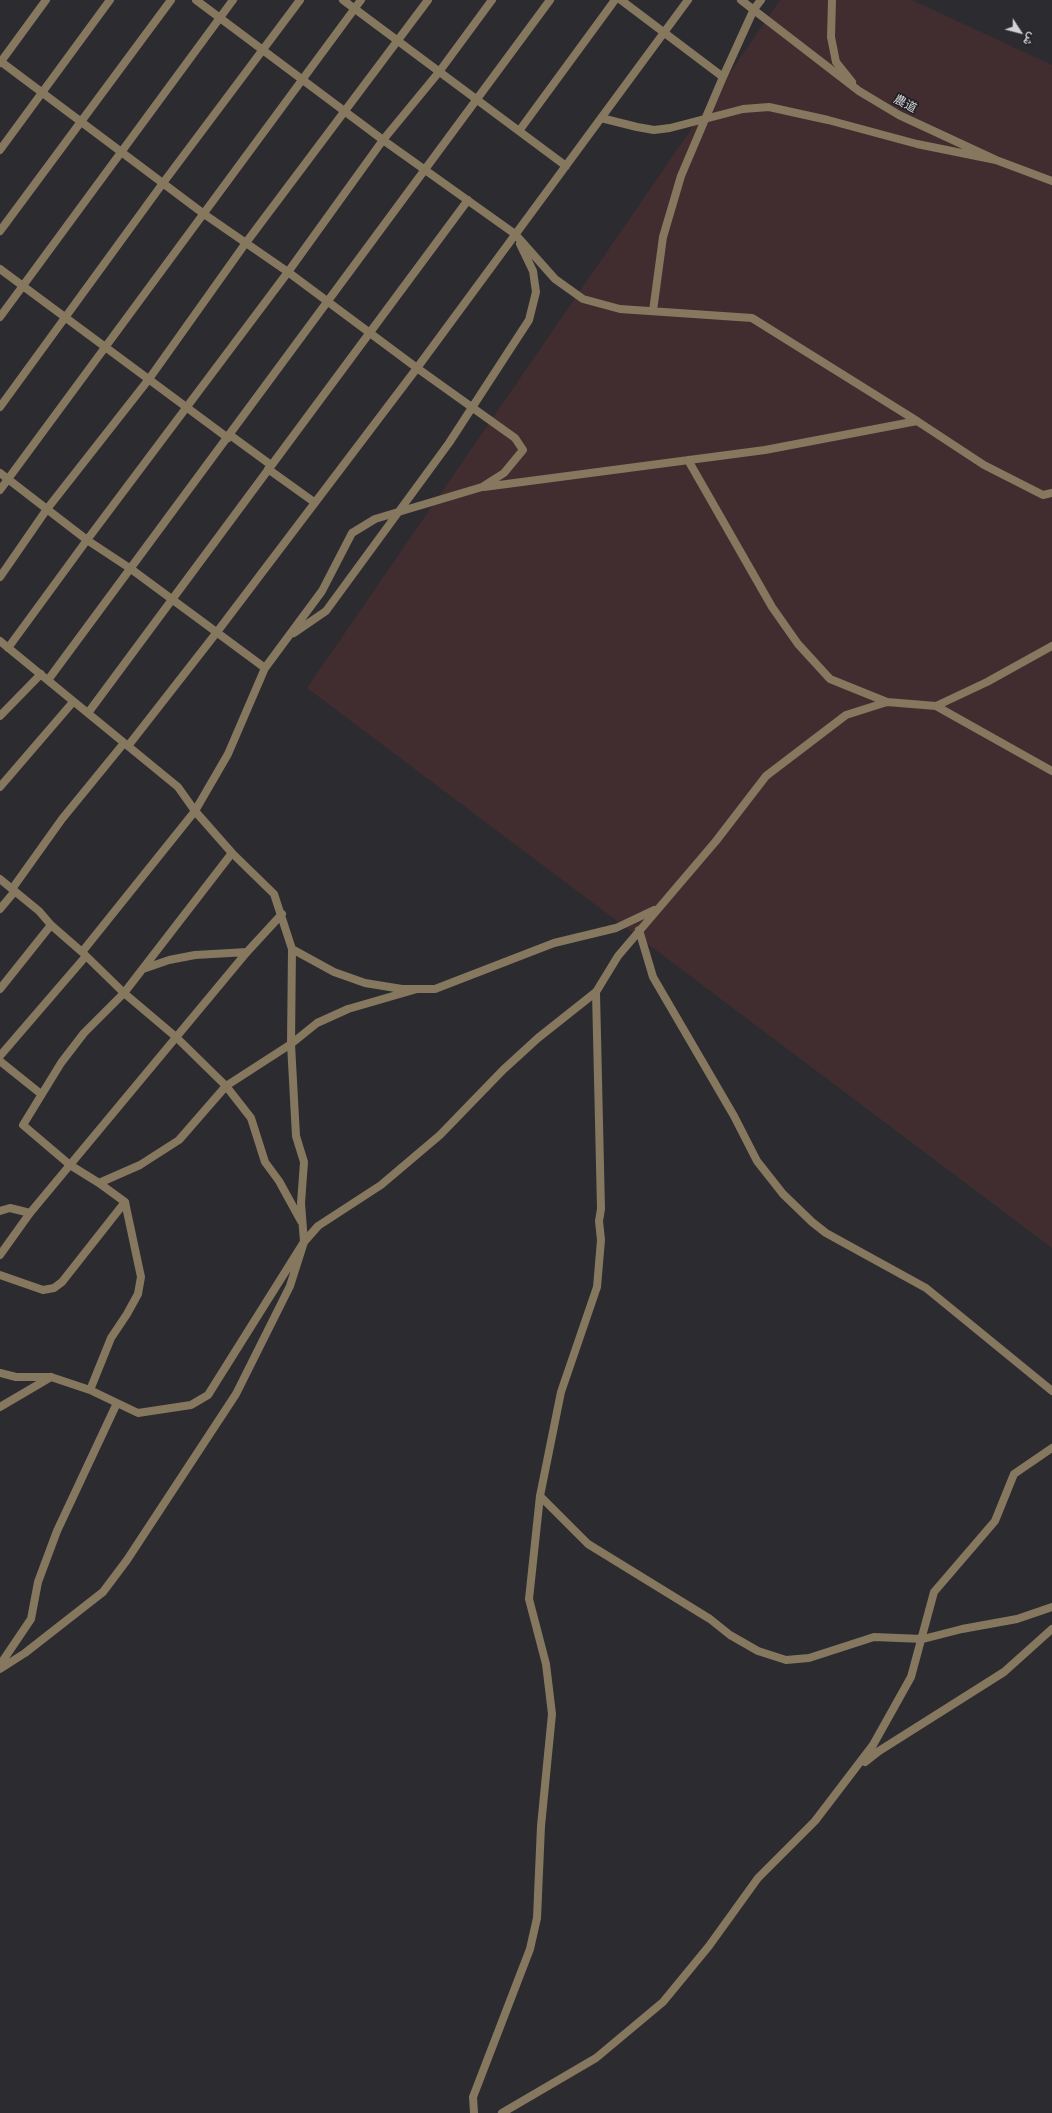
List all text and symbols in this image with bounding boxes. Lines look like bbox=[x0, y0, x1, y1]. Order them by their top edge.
north arrow bbox=[1000, 12, 1040, 52]
text: ش bbox=[1020, 30, 1039, 49]
street label: 農道 bbox=[891, 92, 919, 116]

